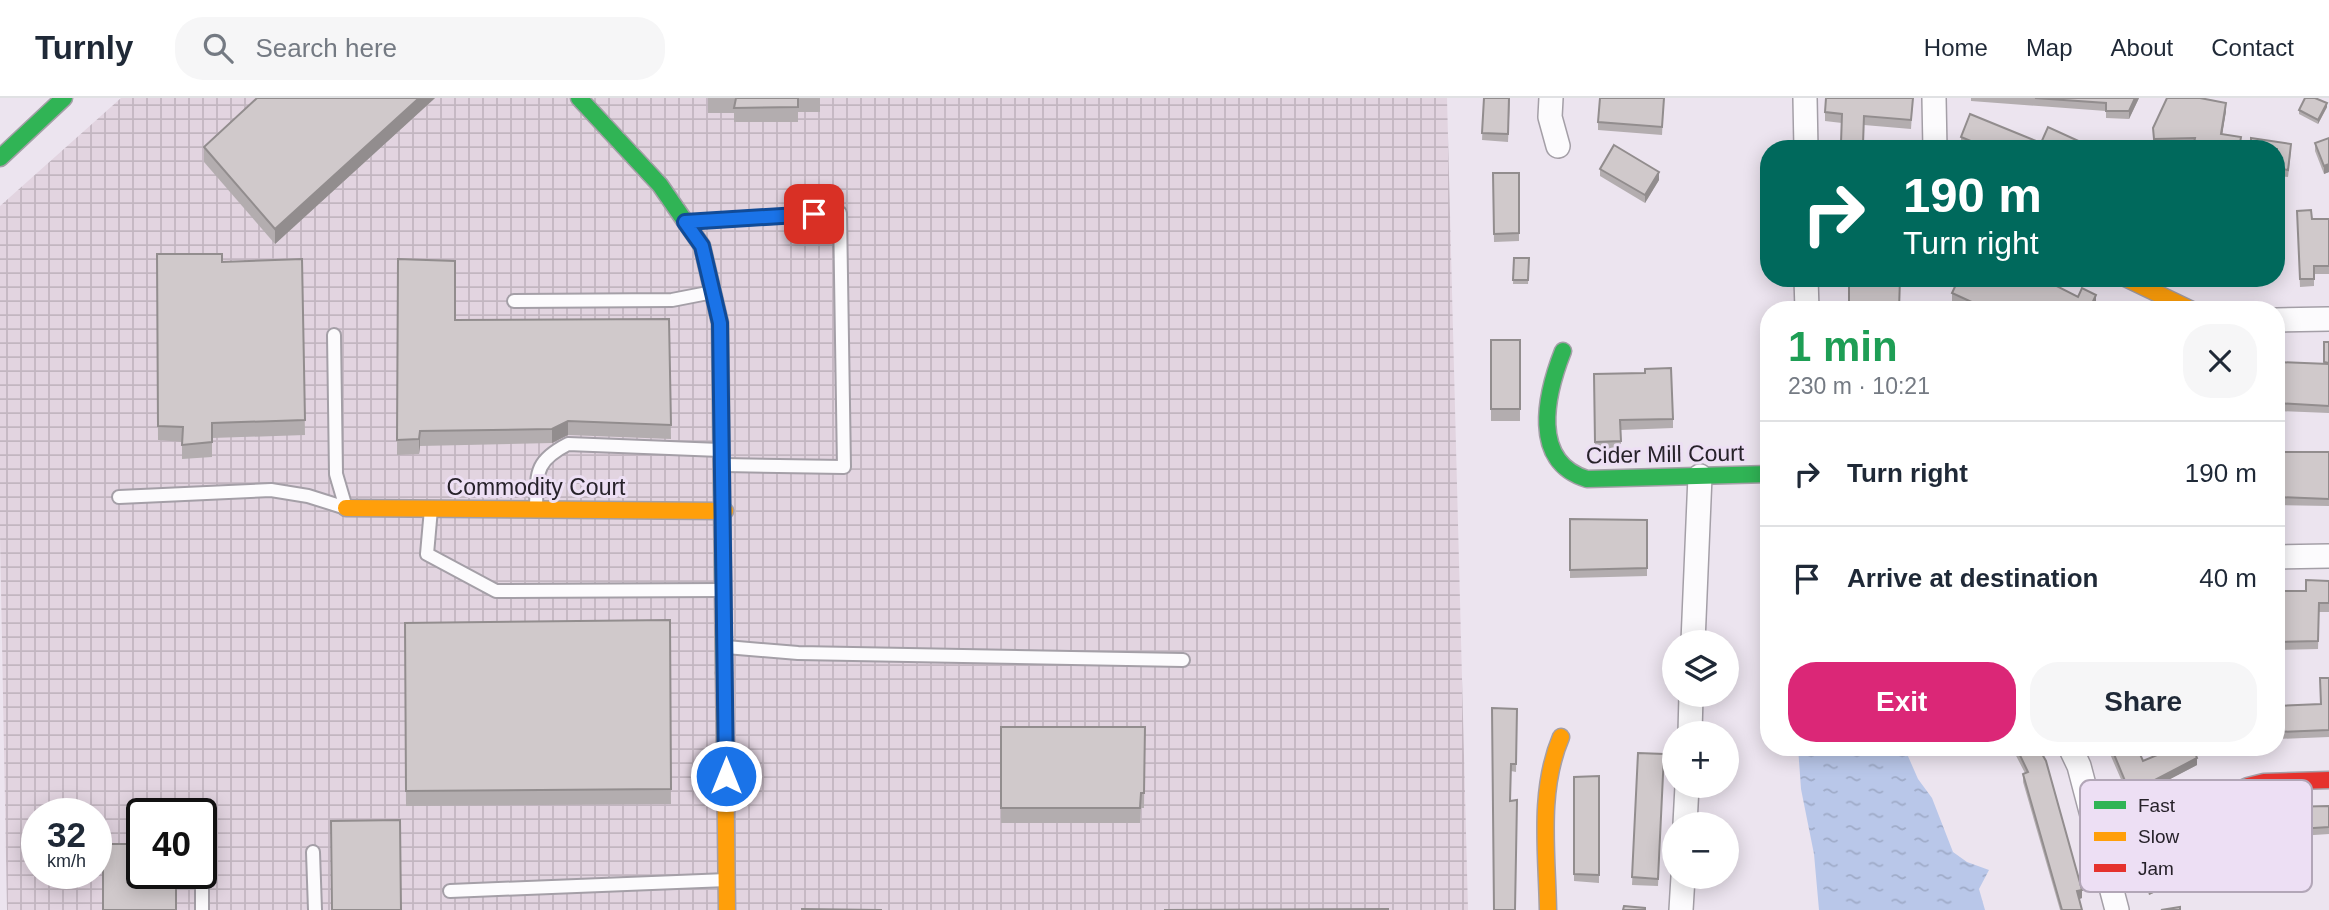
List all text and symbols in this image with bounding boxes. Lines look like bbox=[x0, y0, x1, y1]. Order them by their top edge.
search box bbox=[175, 17, 665, 80]
text: Turnly bbox=[35, 29, 133, 66]
icon: search bbox=[199, 29, 237, 67]
text: Search here bbox=[255, 33, 397, 63]
text: Home bbox=[1924, 34, 1988, 61]
text: Map bbox=[2026, 34, 2073, 61]
text: About bbox=[2111, 34, 2173, 61]
text: Contact bbox=[2211, 34, 2294, 61]
icon: right bbox=[1788, 168, 1879, 259]
text: 190 m bbox=[1903, 168, 2042, 222]
pin bbox=[784, 184, 844, 244]
icon: arrive bbox=[795, 195, 833, 233]
text: Turn right bbox=[1903, 225, 2039, 261]
text: 1 min bbox=[1788, 323, 1898, 370]
button: close bbox=[2183, 324, 2257, 398]
text: 230 m · 10:21 bbox=[1788, 373, 1930, 399]
street label: Cider Mill Court bbox=[1586, 440, 1745, 468]
icon: right bbox=[1788, 455, 1826, 493]
text: Turn right bbox=[1847, 458, 1968, 488]
text: 190 m bbox=[2185, 458, 2257, 488]
street label: Commodity Court bbox=[447, 474, 626, 500]
icon: arrive bbox=[1788, 560, 1826, 598]
text: Arrive at destination bbox=[1847, 563, 2098, 593]
text: 40 m bbox=[2199, 563, 2257, 593]
map controls bbox=[1662, 630, 1739, 889]
button: layers bbox=[1662, 630, 1739, 707]
button: Exit bbox=[1788, 662, 2016, 742]
button: Share bbox=[2030, 662, 2257, 742]
button: + bbox=[1662, 721, 1739, 798]
position arrow bbox=[689, 739, 763, 813]
legend bbox=[2080, 780, 2312, 892]
text: Fast bbox=[2138, 795, 2176, 816]
speed limit sign: 40 bbox=[126, 798, 217, 889]
button: − bbox=[1662, 812, 1739, 889]
text: 32 bbox=[47, 815, 86, 854]
text: Slow bbox=[2138, 826, 2179, 847]
text: km/h bbox=[47, 851, 86, 871]
text: Jam bbox=[2138, 858, 2174, 879]

